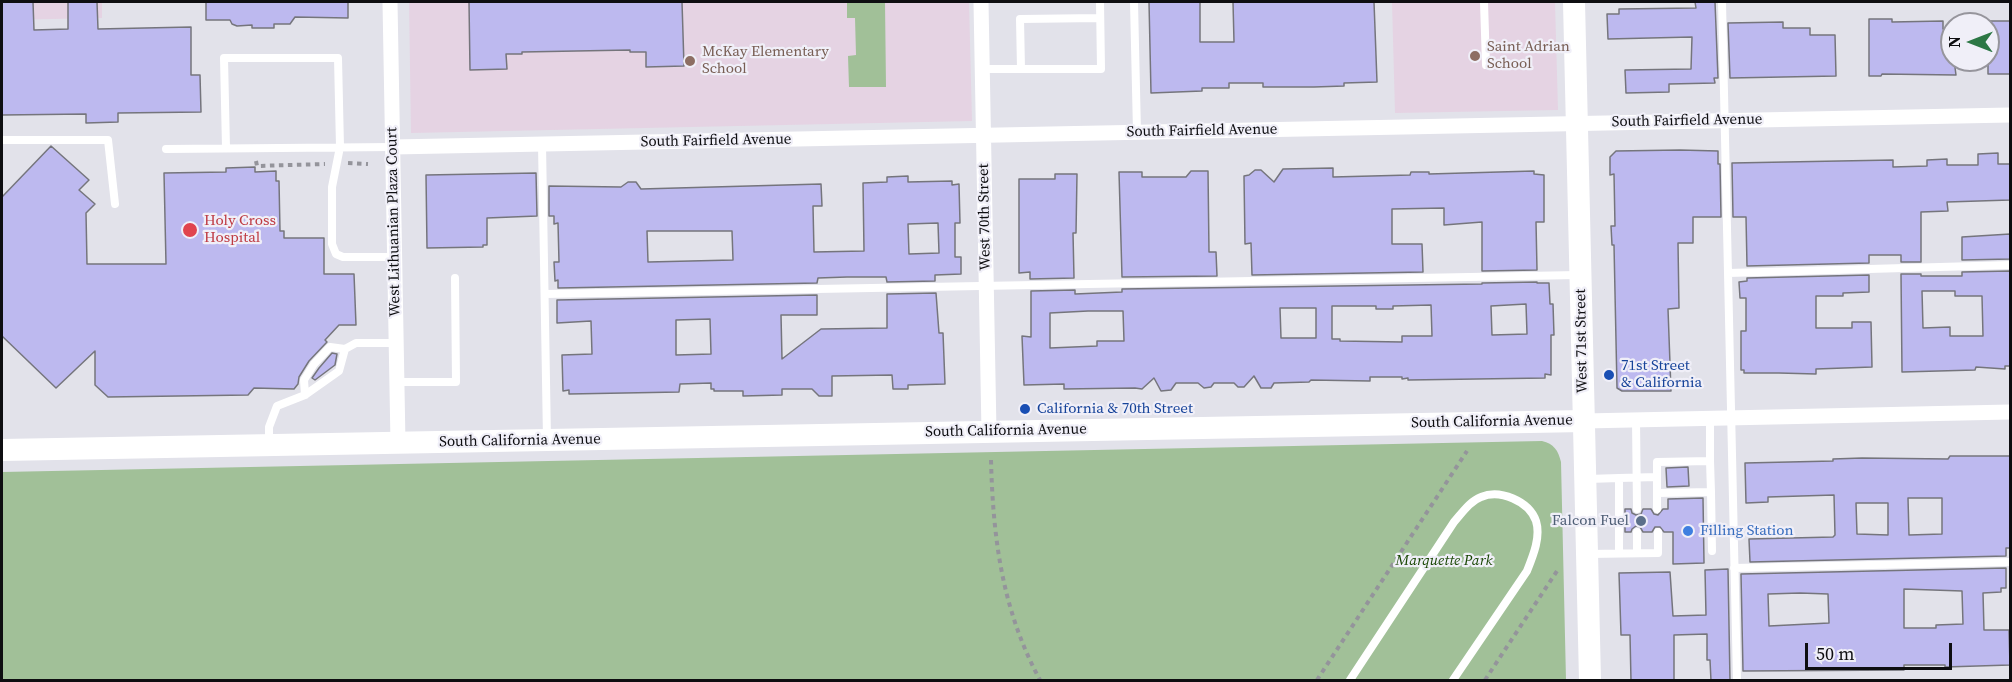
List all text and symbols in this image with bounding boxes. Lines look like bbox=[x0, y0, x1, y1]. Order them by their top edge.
north arrow bbox=[1940, 12, 2000, 72]
text: N bbox=[1943, 36, 1965, 48]
place label: Saint Adrian School bbox=[1487, 38, 1570, 73]
place label: McKay Elementary School bbox=[702, 43, 829, 78]
marker: Saint Adrian School bbox=[1468, 49, 1482, 63]
marker: McKay Elementary School bbox=[683, 54, 697, 68]
street label: South Fairfield Avenue bbox=[1611, 111, 1763, 131]
street label: South Fairfield Avenue bbox=[1126, 121, 1278, 141]
street label: West Lithuanian Plaza Court bbox=[383, 127, 405, 317]
street label: South Fairfield Avenue bbox=[640, 131, 792, 151]
street label: West 70th Street bbox=[975, 163, 995, 271]
place label: Holy Cross Hospital bbox=[204, 212, 276, 247]
marker: Holy Cross Hospital bbox=[181, 221, 199, 239]
street label: West 71st Street bbox=[1572, 289, 1592, 393]
place label: 71st Street & California bbox=[1621, 357, 1702, 392]
marker: 71st Street & California bbox=[1602, 368, 1616, 382]
place label: California & 70th Street bbox=[1037, 400, 1193, 418]
marker: California & 70th Street bbox=[1018, 402, 1032, 416]
street label: South California Avenue bbox=[1411, 412, 1573, 432]
street label: South California Avenue bbox=[925, 421, 1087, 441]
street label: South California Avenue bbox=[439, 431, 601, 451]
place label: Falcon Fuel bbox=[1552, 512, 1629, 530]
marker: Falcon Fuel bbox=[1634, 514, 1648, 528]
place label: Filling Station bbox=[1700, 522, 1793, 540]
marker: Filling Station bbox=[1681, 524, 1695, 538]
park label: Marquette Park bbox=[1396, 552, 1492, 570]
scale bar bbox=[1808, 631, 1955, 669]
text: 50 m bbox=[1816, 641, 1854, 666]

